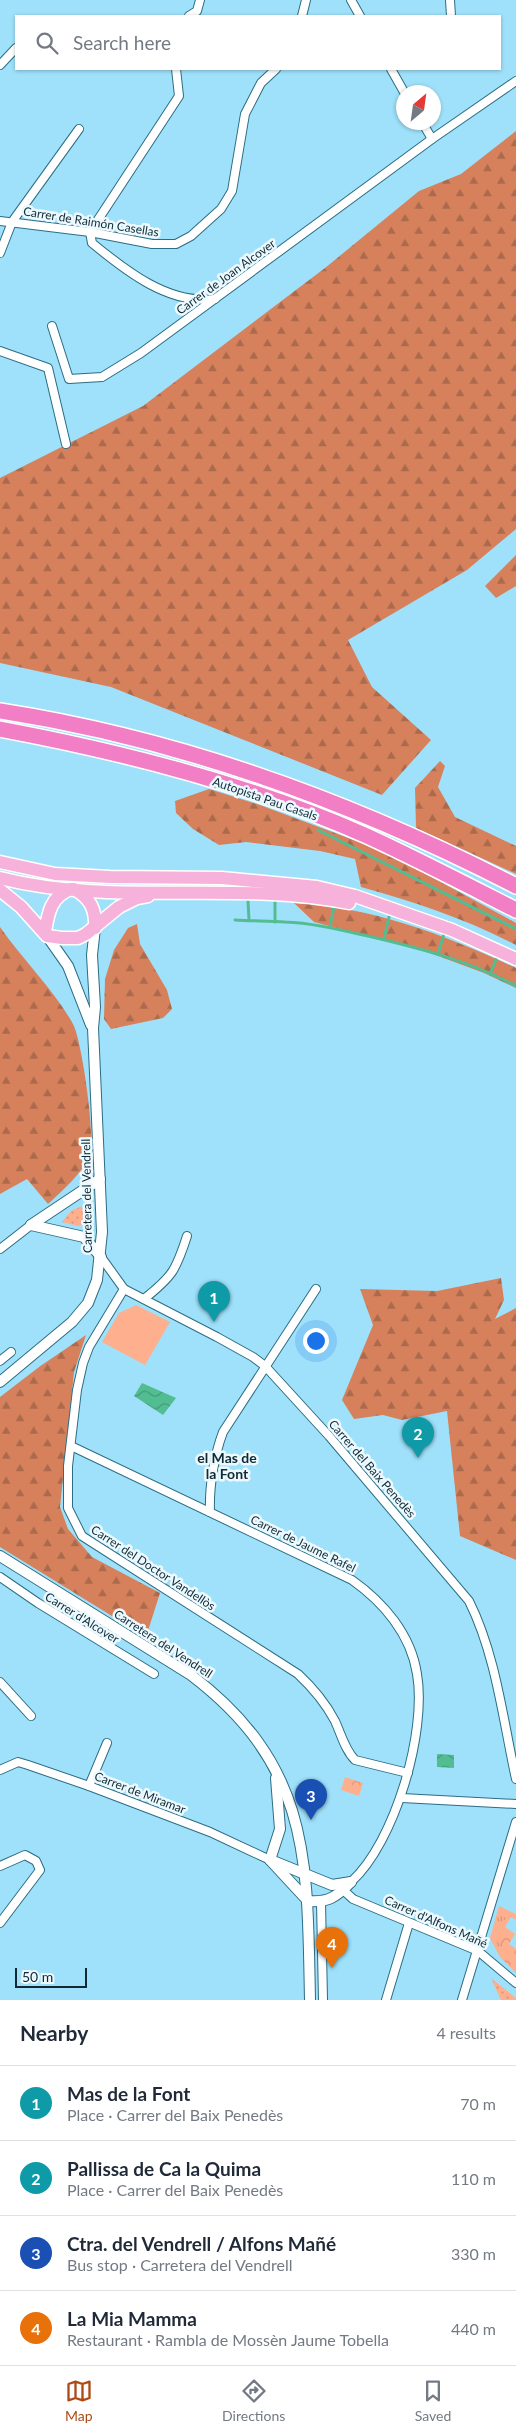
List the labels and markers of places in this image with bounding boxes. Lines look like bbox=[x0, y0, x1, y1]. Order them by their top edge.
pin: 1 bbox=[198, 1281, 230, 1322]
pin: 2 bbox=[402, 1417, 434, 1458]
pin: 3 bbox=[295, 1779, 327, 1820]
pin: 4 bbox=[316, 1927, 348, 1968]

